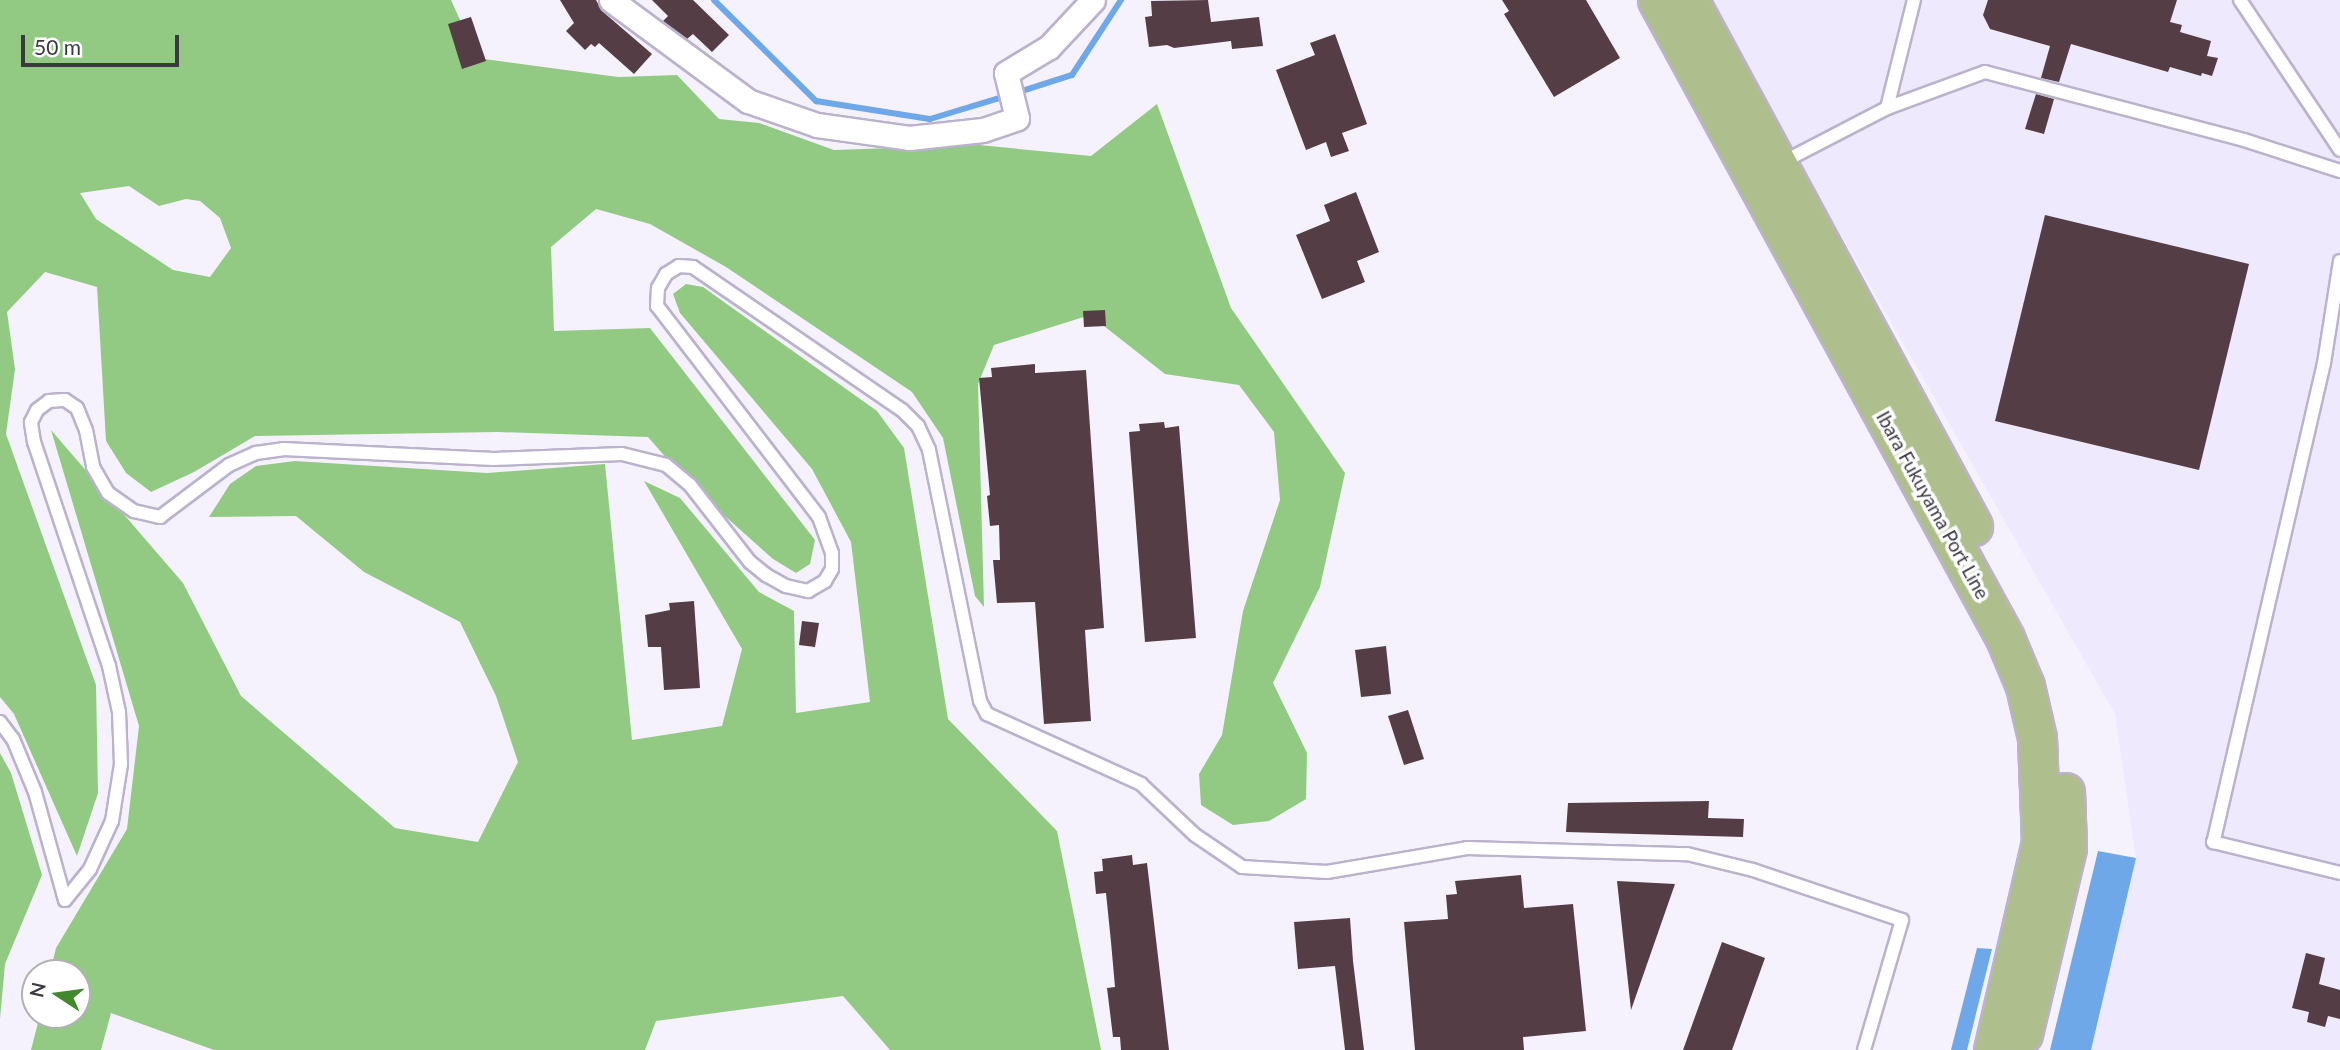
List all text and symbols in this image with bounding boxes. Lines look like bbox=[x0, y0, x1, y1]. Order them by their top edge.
scale bar bbox=[24, 21, 182, 65]
text: 50 m bbox=[34, 34, 81, 59]
street label: Ibara Fukuyama Port Line bbox=[1872, 407, 1994, 603]
north arrow bbox=[21, 959, 91, 1029]
text: N bbox=[24, 980, 50, 999]

